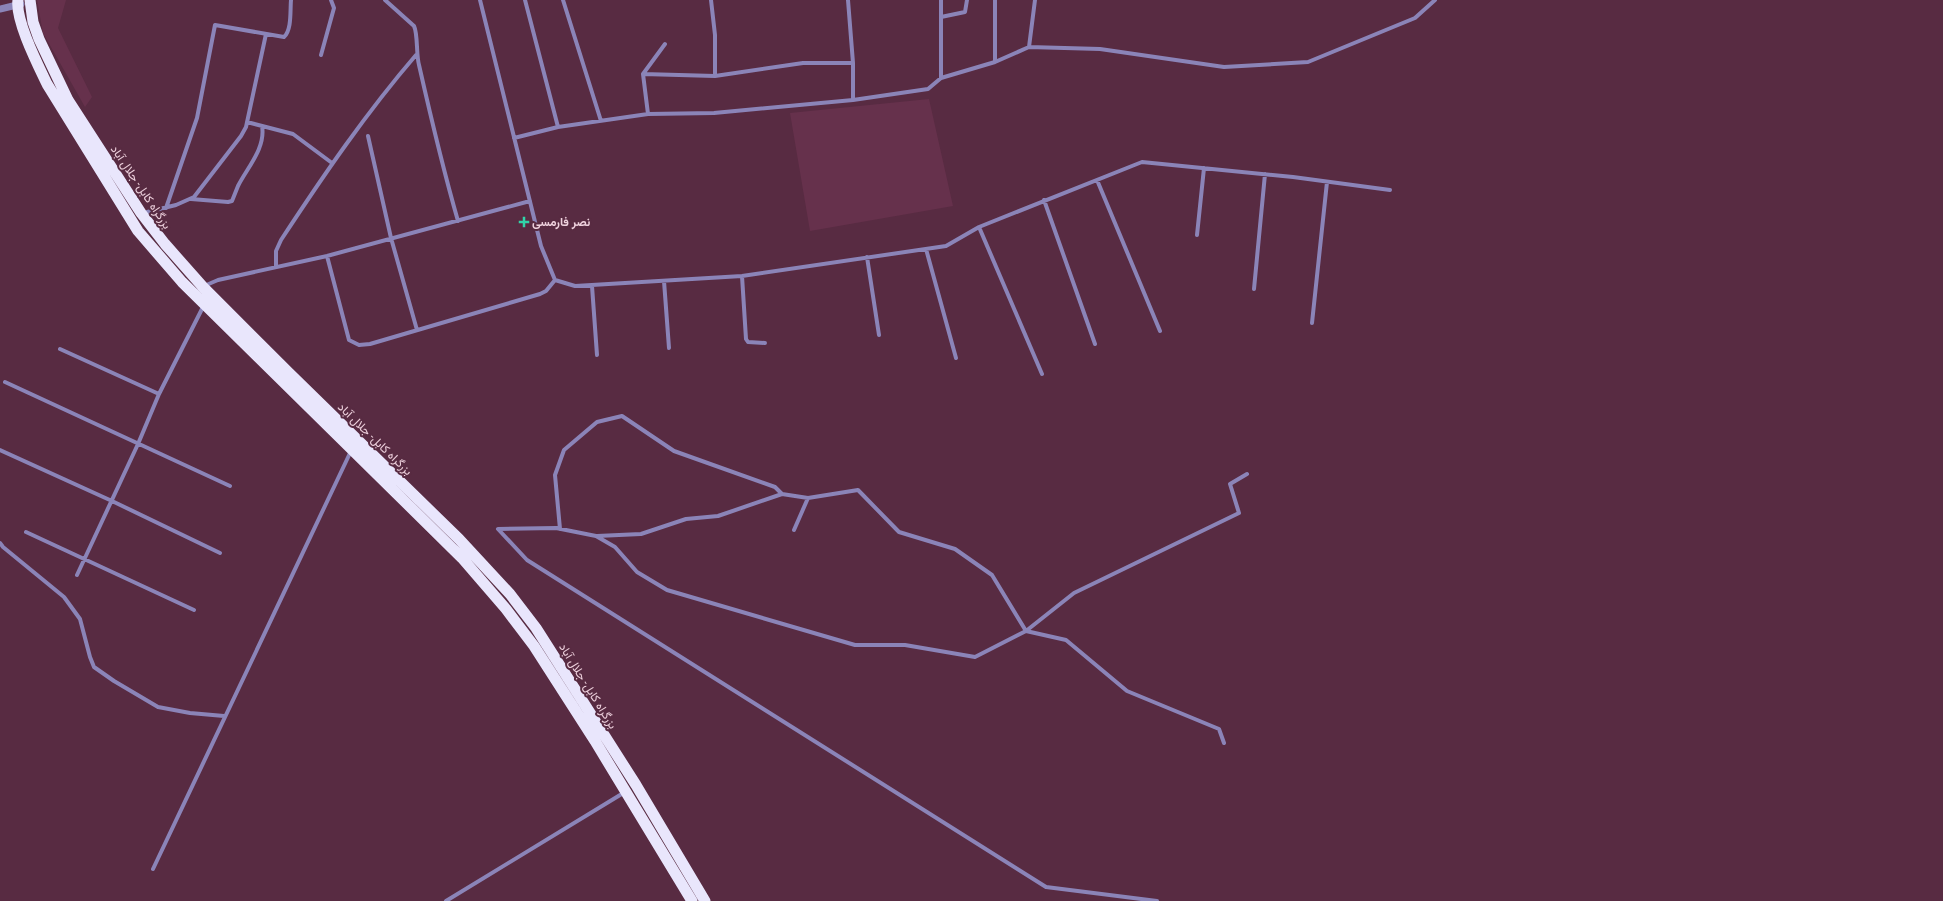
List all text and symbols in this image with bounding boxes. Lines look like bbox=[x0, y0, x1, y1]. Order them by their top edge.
street label: بزرگراه کابل- جلال آباد bbox=[107, 142, 174, 232]
place label: نصر فارمسی bbox=[532, 215, 591, 230]
marker: نصر فارمسی bbox=[519, 217, 529, 227]
street label: بزرگراه کابل- جلال آباد bbox=[334, 400, 415, 479]
street label: بزرگراه کابل- جلال آباد bbox=[555, 641, 620, 732]

